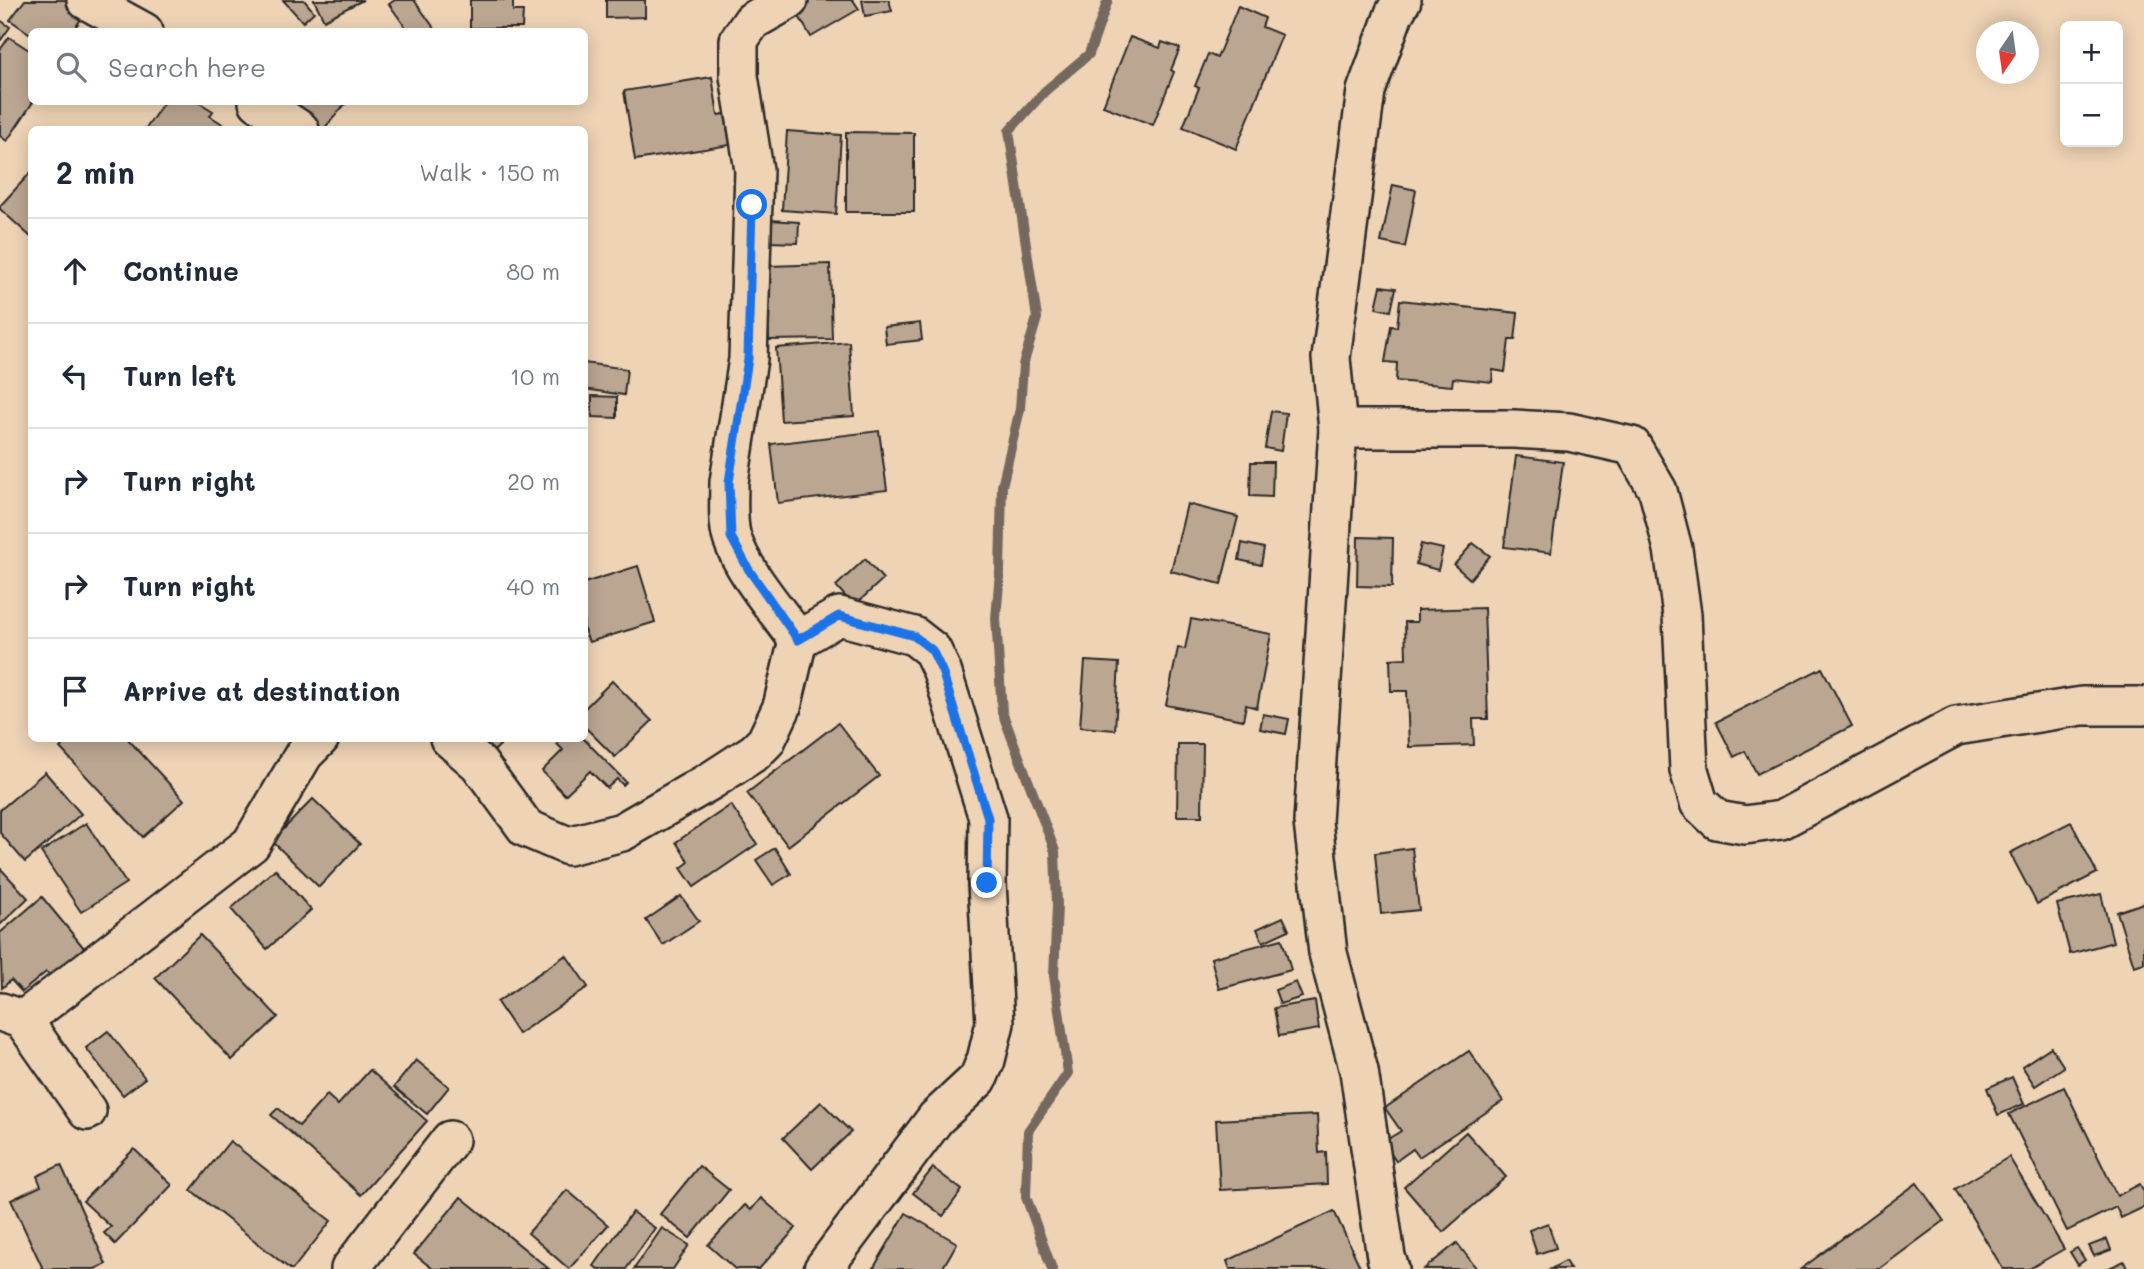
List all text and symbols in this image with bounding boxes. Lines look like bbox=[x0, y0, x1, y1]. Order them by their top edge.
north arrow bbox=[1976, 21, 2039, 84]
map controls bbox=[2060, 21, 2123, 147]
button: + bbox=[2060, 21, 2123, 84]
search box bbox=[28, 28, 588, 105]
icon: search bbox=[52, 48, 90, 86]
text: Search here bbox=[108, 50, 266, 84]
button: − bbox=[2060, 84, 2123, 147]
text: 2 min bbox=[56, 152, 135, 192]
text: Walk · 150 m bbox=[419, 157, 560, 187]
route start bbox=[736, 189, 767, 220]
icon: ahead bbox=[56, 252, 94, 290]
text: Continue bbox=[123, 254, 239, 288]
text: 80 m bbox=[506, 256, 560, 286]
icon: left bbox=[56, 357, 94, 395]
text: Turn left bbox=[123, 359, 236, 393]
text: 10 m bbox=[510, 361, 560, 391]
icon: right bbox=[56, 462, 94, 500]
text: Turn right bbox=[123, 464, 256, 498]
text: 20 m bbox=[507, 466, 560, 496]
icon: right bbox=[56, 567, 94, 605]
text: Turn right bbox=[123, 569, 256, 603]
text: 40 m bbox=[507, 571, 560, 601]
icon: arrive bbox=[56, 672, 94, 710]
text: Arrive at destination bbox=[123, 674, 400, 708]
route end bbox=[971, 867, 1002, 898]

